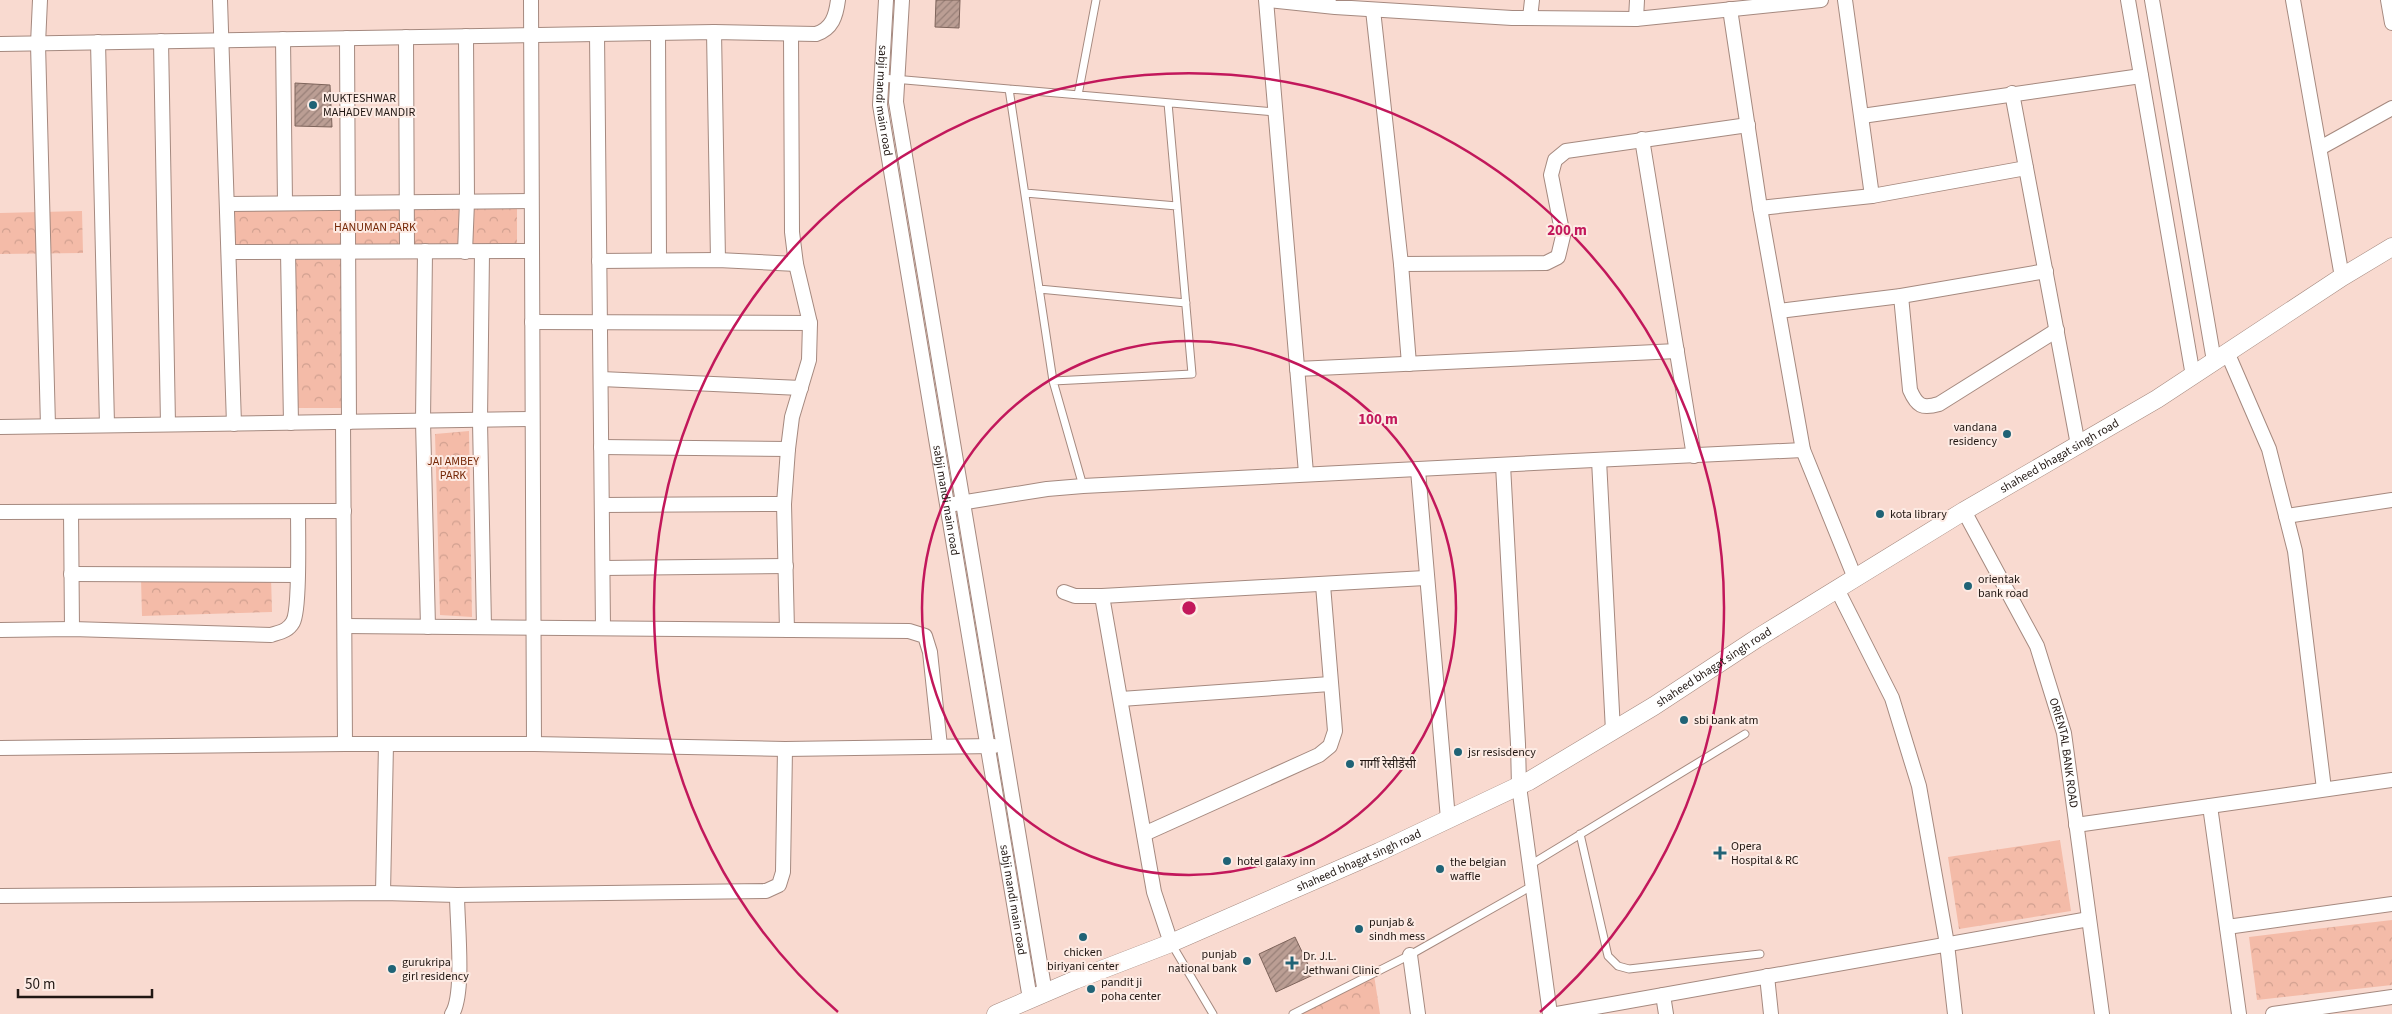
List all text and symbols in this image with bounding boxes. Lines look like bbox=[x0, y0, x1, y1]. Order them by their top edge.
street label: sabji mandi main road bbox=[871, 45, 896, 157]
place label: MUKTESHWAR MAHADEV MANDIR bbox=[323, 90, 415, 121]
marker: MUKTESHWAR MAHADEV MANDIR bbox=[307, 99, 319, 111]
park label: HANUMAN PARK bbox=[334, 219, 416, 236]
text: 200 m bbox=[1547, 220, 1587, 241]
text: 100 m bbox=[1358, 409, 1398, 430]
street label: shaheed bhagat singh road bbox=[1997, 415, 2122, 497]
place label: vandana residency bbox=[1949, 419, 1997, 450]
marker: vandana residency bbox=[2001, 428, 2013, 440]
street label: sabji mandi main road bbox=[928, 444, 963, 557]
park label: JAI AMBEY PARK bbox=[427, 453, 479, 484]
place label: kota library bbox=[1890, 506, 1947, 523]
marker: kota library bbox=[1874, 508, 1886, 520]
place label: orientak bank road bbox=[1978, 571, 2029, 602]
marker: orientak bank road bbox=[1962, 580, 1974, 592]
centre of rings bbox=[1180, 599, 1198, 617]
street label: shaheed bhagat singh road bbox=[1653, 623, 1775, 711]
street label: ORIENTAL BANK ROAD bbox=[2045, 696, 2082, 809]
place label: sbi bank atm bbox=[1694, 712, 1758, 729]
marker: sbi bank atm bbox=[1678, 714, 1690, 726]
place label: jsr resisdency bbox=[1467, 744, 1536, 761]
marker: jsr resisdency bbox=[1452, 746, 1464, 758]
place label: गार्गी रेसीडेंसी bbox=[1360, 756, 1417, 773]
marker: गार्गी रेसीडेंसी bbox=[1344, 758, 1356, 770]
street label: shaheed bhagat singh road bbox=[1294, 825, 1424, 896]
place label: Opera Hospital & RC bbox=[1731, 838, 1799, 869]
street label: sabji mandi main road bbox=[995, 843, 1030, 956]
marker: Opera Hospital & RC bbox=[1713, 846, 1727, 860]
place label: hotel galaxy inn bbox=[1237, 853, 1316, 870]
place label: the belgian waffle bbox=[1450, 854, 1506, 885]
marker: hotel galaxy inn bbox=[1221, 855, 1233, 867]
marker: the belgian waffle bbox=[1434, 863, 1446, 875]
place label: punjab & sindh mess bbox=[1369, 914, 1425, 945]
marker: punjab & sindh mess bbox=[1353, 923, 1365, 935]
marker: chicken biriyani center bbox=[1077, 931, 1089, 943]
place label: chicken biriyani center bbox=[1047, 944, 1120, 975]
place label: punjab national bank bbox=[1168, 946, 1237, 977]
place label: Dr. J.L. Jethwani Clinic bbox=[1303, 948, 1380, 979]
place label: gurukripa girl residency bbox=[402, 954, 469, 985]
marker: punjab national bank bbox=[1241, 955, 1253, 967]
marker: Dr. J.L. Jethwani Clinic bbox=[1285, 956, 1299, 970]
marker: gurukripa girl residency bbox=[386, 963, 398, 975]
scale bar bbox=[18, 966, 151, 998]
text: 50 m bbox=[25, 974, 55, 995]
place label: pandit ji poha center bbox=[1101, 974, 1162, 1005]
marker: pandit ji poha center bbox=[1085, 983, 1097, 995]

